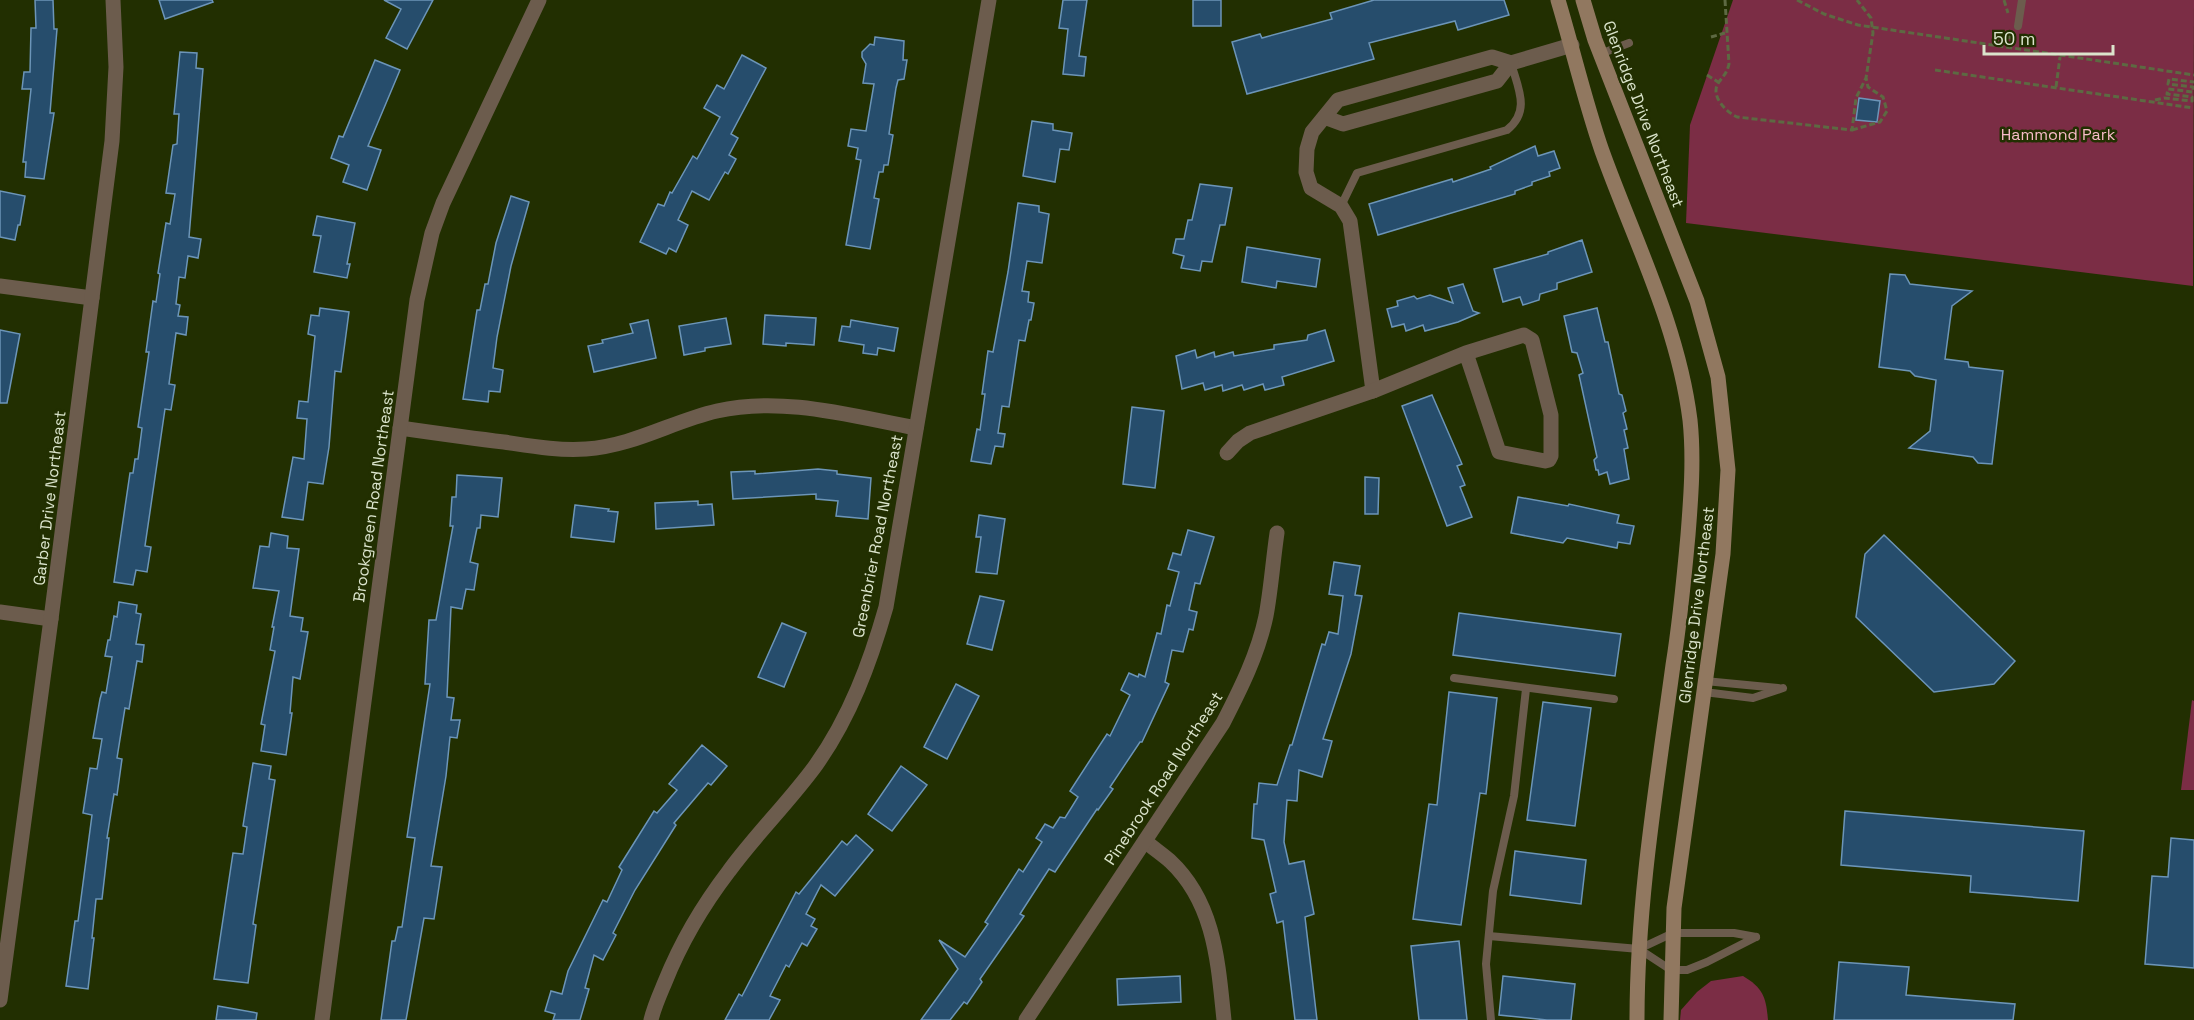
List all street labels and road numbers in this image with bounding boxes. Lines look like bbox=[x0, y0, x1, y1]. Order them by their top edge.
street label: Glenridge Drive Northeast bbox=[1598, 18, 1689, 210]
street label: Brookgreen Road Northeast bbox=[348, 388, 399, 604]
street label: Garber Drive Northeast bbox=[28, 409, 71, 587]
street label: Greenbrier Road Northeast bbox=[848, 433, 907, 639]
street label: Glenridge Drive Northeast bbox=[1674, 505, 1719, 705]
street label: Pinebrook Road Northeast bbox=[1099, 688, 1227, 869]

